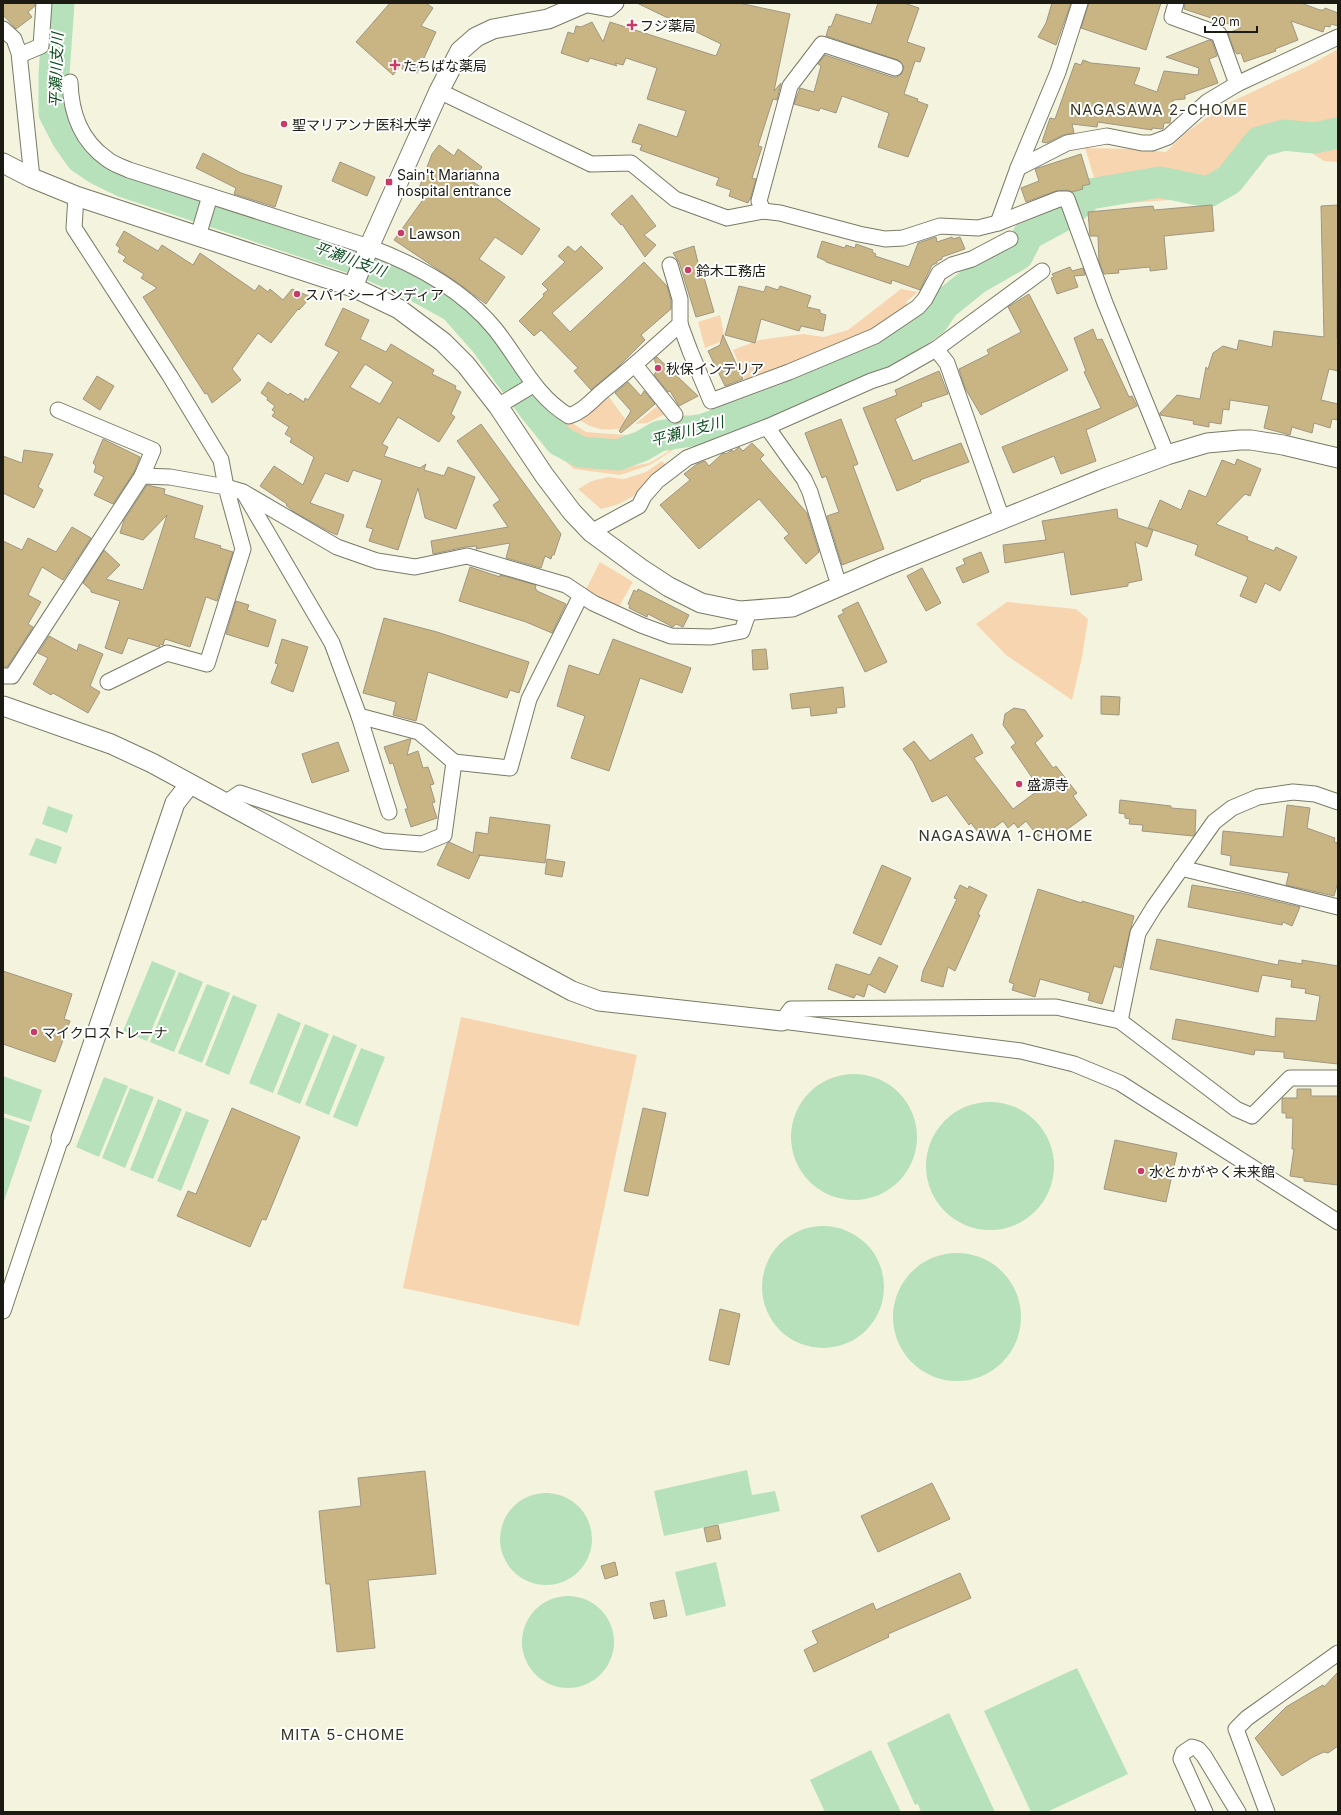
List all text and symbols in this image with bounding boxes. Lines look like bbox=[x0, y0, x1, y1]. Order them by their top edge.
scale bar bbox=[1205, 8, 1257, 34]
text: 20 m bbox=[1211, 14, 1240, 29]
place label: フジ薬局 bbox=[640, 17, 696, 34]
marker: フジ薬局 bbox=[627, 20, 637, 30]
water label: 平瀬川支川 bbox=[45, 30, 67, 108]
place label: たちばな薬局 bbox=[403, 57, 487, 74]
marker: たちばな薬局 bbox=[390, 60, 400, 70]
district label: NAGASAWA 2-CHOME bbox=[1070, 100, 1248, 119]
place label: 聖マリアンナ医科大学 bbox=[292, 116, 431, 133]
marker: 聖マリアンナ医科大学 bbox=[279, 119, 289, 129]
place label: Sain't Marianna hospital entrance bbox=[397, 166, 511, 199]
marker: Sain't Marianna hospital entrance bbox=[384, 177, 394, 187]
place label: Lawson bbox=[409, 225, 460, 242]
marker: Lawson bbox=[396, 228, 406, 238]
water label: 平瀬川支川 bbox=[312, 237, 390, 281]
place label: 鈴木工務店 bbox=[696, 262, 766, 279]
marker: 鈴木工務店 bbox=[683, 265, 693, 275]
place label: スパイシーインディア bbox=[305, 286, 444, 303]
marker: スパイシーインディア bbox=[292, 289, 302, 299]
place label: 秋保インテリア bbox=[666, 360, 764, 377]
marker: 秋保インテリア bbox=[653, 363, 663, 373]
water label: 平瀬川支川 bbox=[648, 412, 728, 450]
place label: 盛源寺 bbox=[1027, 776, 1069, 793]
marker: 盛源寺 bbox=[1014, 779, 1024, 789]
district label: NAGASAWA 1-CHOME bbox=[918, 826, 1094, 845]
place label: マイクロストレーナ bbox=[42, 1024, 168, 1041]
marker: マイクロストレーナ bbox=[29, 1027, 39, 1037]
place label: 水とかがやく未来館 bbox=[1149, 1163, 1275, 1180]
marker: 水とかがやく未来館 bbox=[1136, 1166, 1146, 1176]
district label: MITA 5-CHOME bbox=[281, 1725, 405, 1744]

